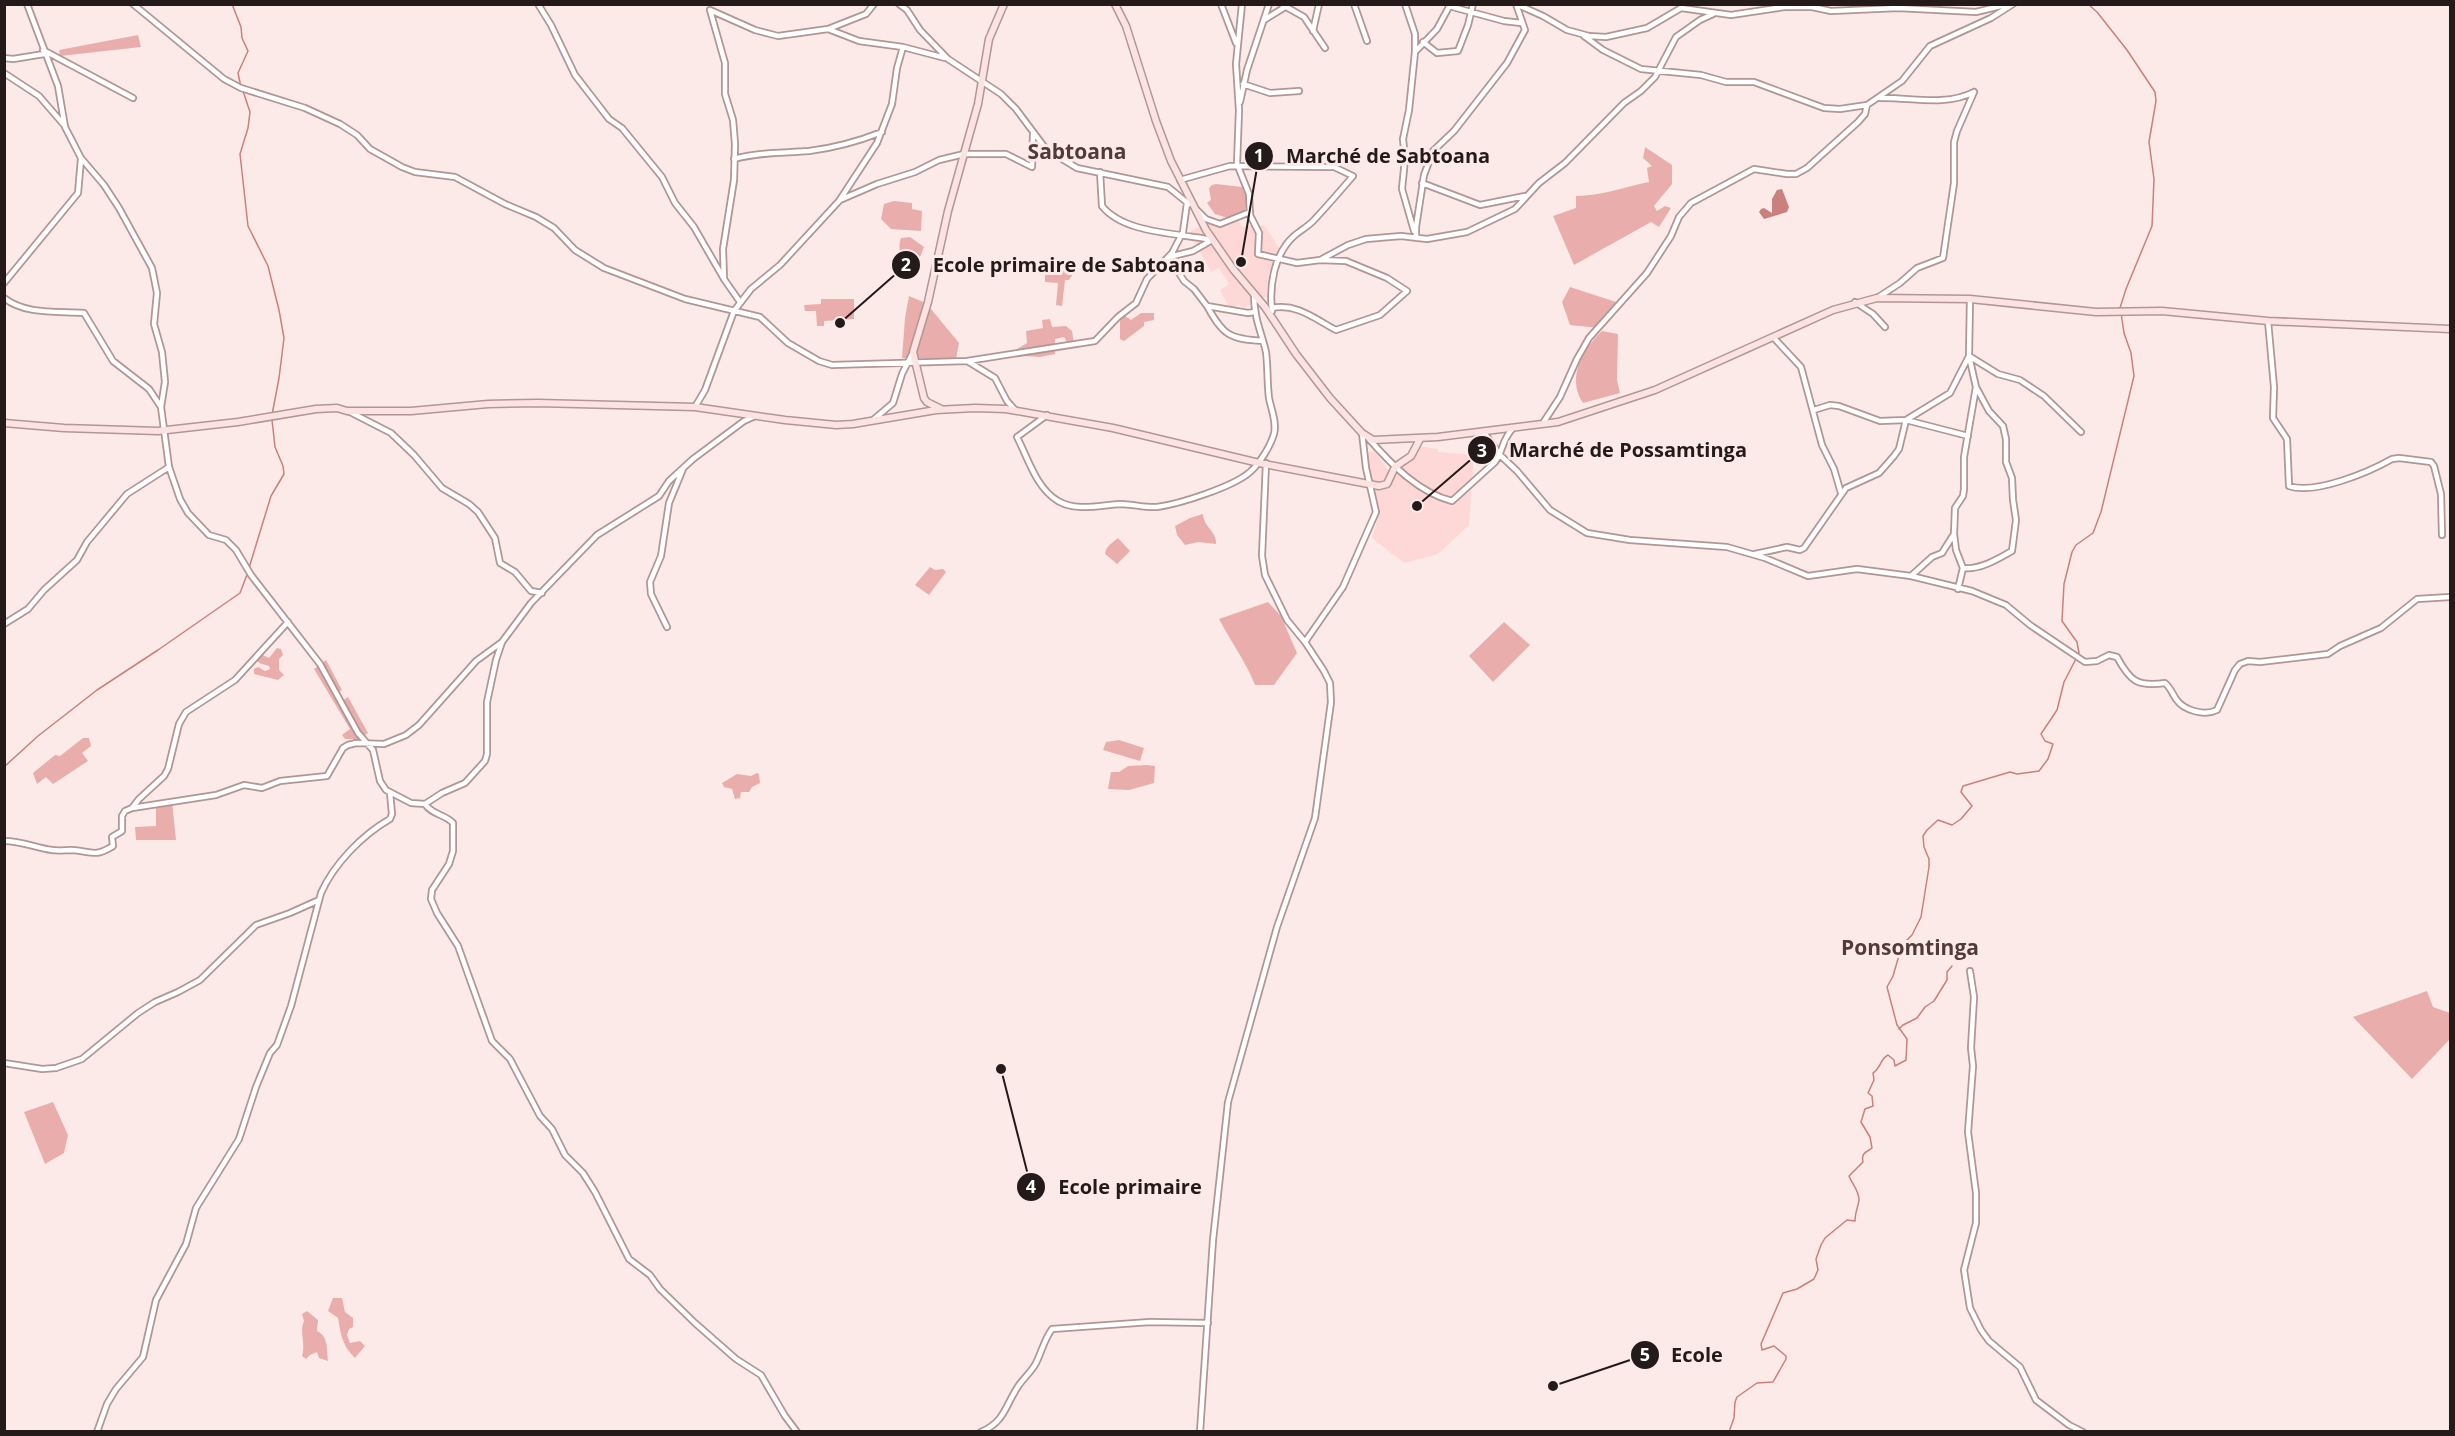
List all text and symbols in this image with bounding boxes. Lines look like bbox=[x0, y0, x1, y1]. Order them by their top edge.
district label: Sabtoana bbox=[1028, 137, 1126, 165]
callout: Marché de Sabtoana bbox=[1244, 137, 1502, 175]
text: Marché de Sabtoana bbox=[1286, 142, 1490, 169]
text: 1 bbox=[1254, 143, 1264, 167]
callout: Ecole primaire de Sabtoana bbox=[891, 246, 1218, 284]
text: Ecole primaire de Sabtoana bbox=[933, 251, 1205, 278]
text: 2 bbox=[901, 252, 911, 276]
callout: Marché de Possamtinga bbox=[1467, 431, 1759, 469]
text: Marché de Possamtinga bbox=[1509, 436, 1747, 463]
text: 3 bbox=[1477, 438, 1487, 462]
district label: Ponsomtinga bbox=[1841, 933, 1979, 961]
callout: Ecole primaire bbox=[1016, 1168, 1214, 1206]
text: Ecole primaire bbox=[1058, 1173, 1202, 1200]
text: 4 bbox=[1026, 1174, 1036, 1198]
callout: Ecole bbox=[1630, 1336, 1735, 1374]
text: Ecole bbox=[1671, 1341, 1723, 1368]
text: 5 bbox=[1640, 1342, 1650, 1366]

